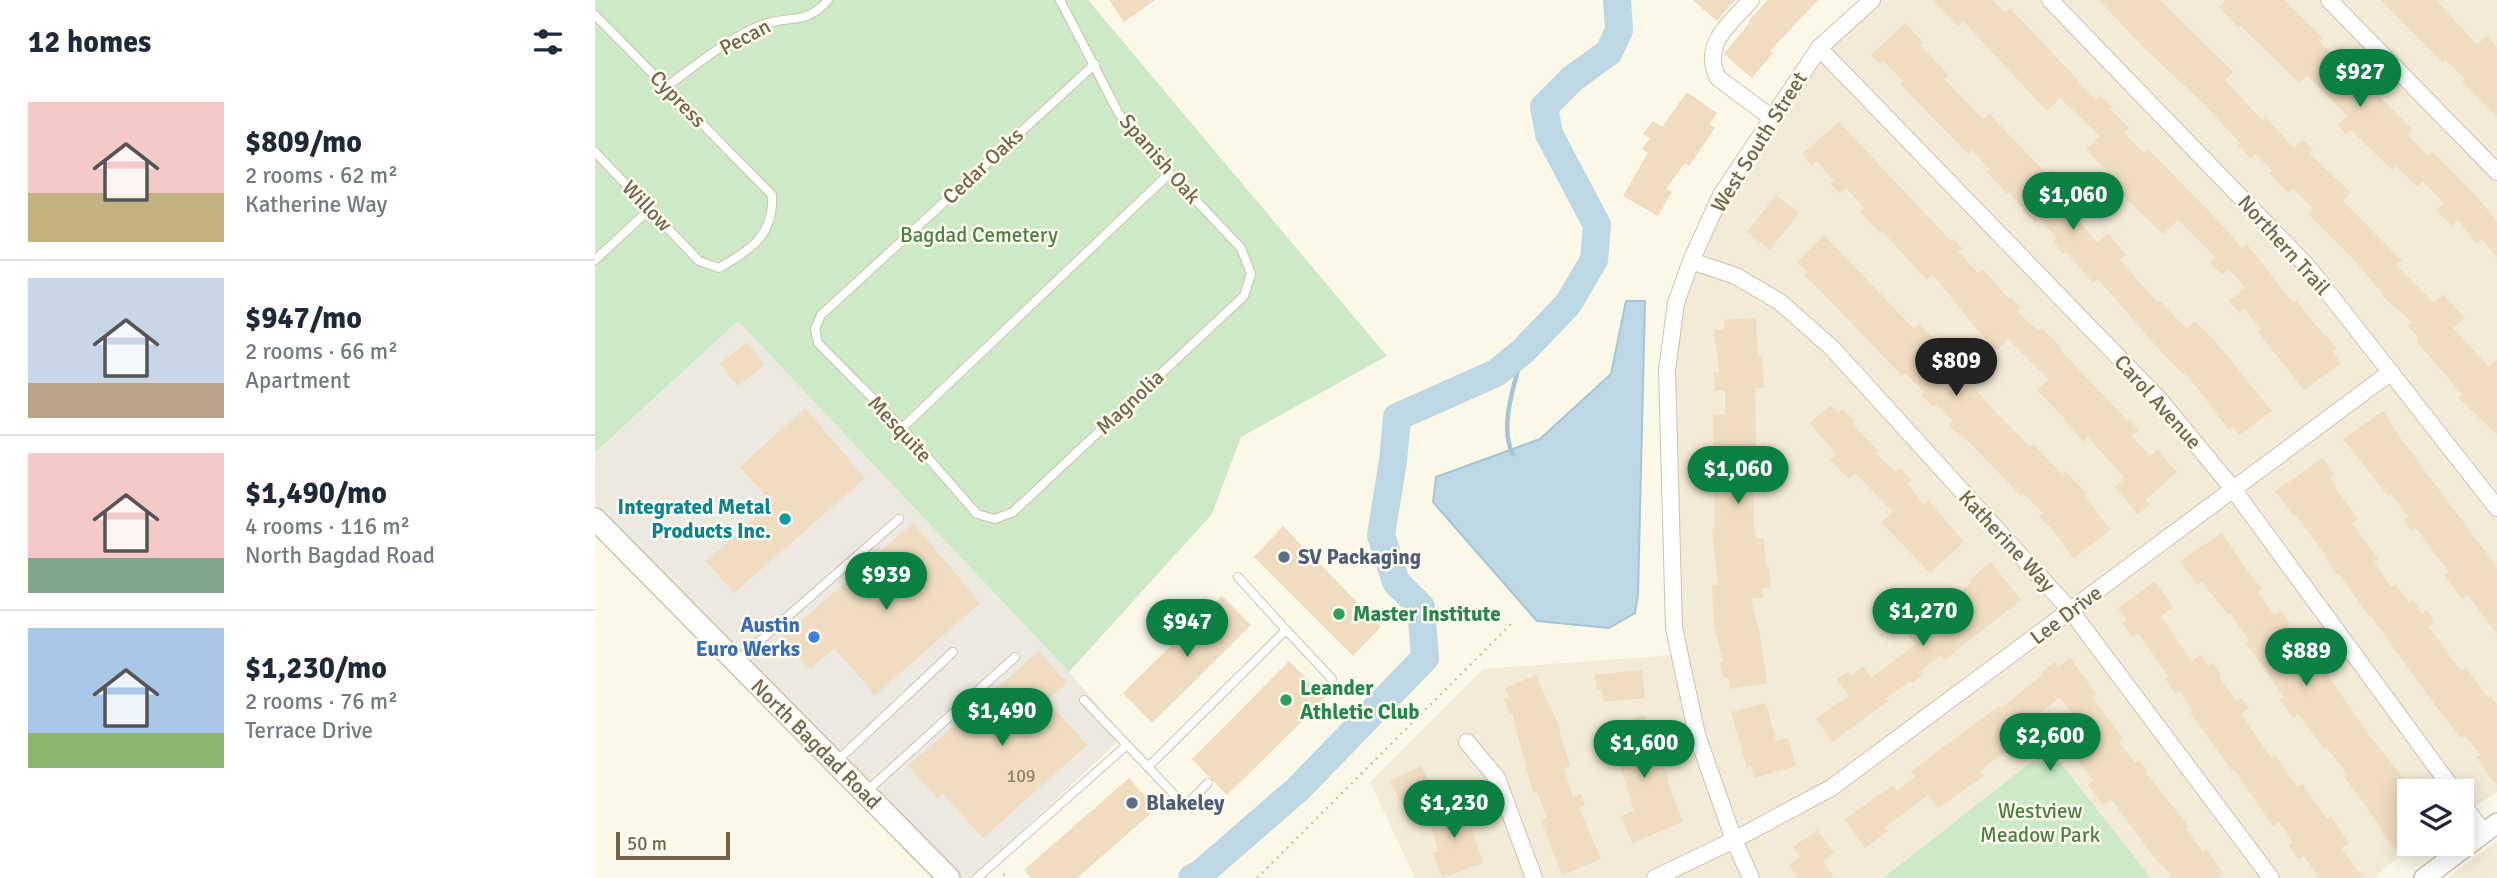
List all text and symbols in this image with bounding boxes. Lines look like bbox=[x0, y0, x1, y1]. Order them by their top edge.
street label: Pecan bbox=[715, 13, 775, 61]
icon: filters bbox=[529, 23, 567, 61]
text: 12 homes bbox=[28, 24, 151, 61]
pin: $927 bbox=[2319, 50, 2401, 109]
text: $927 bbox=[2335, 57, 2385, 86]
street label: Cypress bbox=[644, 65, 712, 133]
street label: West South Street bbox=[1705, 67, 1813, 217]
street label: Spanish Oak bbox=[1114, 109, 1206, 210]
street label: Cedar Oaks bbox=[937, 122, 1029, 210]
text: $809/mo bbox=[245, 124, 362, 161]
icon: home bbox=[84, 130, 168, 214]
text: 2 rooms · 62 m² bbox=[245, 161, 398, 190]
pin: $1,060 bbox=[2016, 173, 2130, 232]
street label: Willow bbox=[616, 175, 678, 237]
text: $1,060 bbox=[2039, 180, 2107, 209]
text: Katherine Way bbox=[245, 190, 387, 219]
street label: Northern Trail bbox=[2232, 190, 2336, 300]
park label: Bagdad Cemetery bbox=[900, 222, 1058, 248]
text: $947/mo bbox=[245, 300, 362, 337]
icon: home bbox=[84, 306, 168, 390]
text: 2 rooms · 66 m² bbox=[245, 337, 398, 366]
pin: $809 bbox=[1915, 338, 1997, 398]
text: $809 bbox=[1931, 346, 1981, 375]
street label: Carol Avenue bbox=[2109, 349, 2207, 455]
street label: Magnolia bbox=[1091, 364, 1169, 440]
text: Apartment bbox=[245, 366, 350, 395]
street label: Mesquite bbox=[862, 390, 938, 468]
pin: $1,060 bbox=[1681, 447, 1795, 506]
text: $1,060 bbox=[1704, 454, 1772, 483]
text: $1,490/mo bbox=[245, 475, 387, 512]
icon: home bbox=[84, 481, 168, 565]
street label: Katherine Way bbox=[1953, 485, 2061, 597]
place label: Integrated Metal Products Inc. bbox=[618, 494, 771, 544]
marker: Integrated Metal Products Inc. bbox=[777, 511, 793, 527]
text: 4 rooms · 116 m² bbox=[245, 512, 410, 541]
text: North Bagdad Road bbox=[245, 541, 435, 570]
place label: SV Packaging bbox=[1298, 544, 1421, 570]
marker: SV Packaging bbox=[1276, 549, 1292, 565]
pin: $939 bbox=[845, 552, 927, 612]
text: $939 bbox=[861, 560, 911, 589]
street label: Lee Drive bbox=[2025, 580, 2107, 650]
pin: $1,270 bbox=[1866, 588, 1980, 648]
text: $1,270 bbox=[1889, 596, 1957, 625]
pin: $947 bbox=[1146, 600, 1228, 659]
place label: Master Institute bbox=[1353, 601, 1501, 627]
marker: Master Institute bbox=[1331, 606, 1347, 622]
text: $947 bbox=[1162, 607, 1212, 636]
place label: Austin Euro Werks bbox=[696, 612, 800, 662]
pin: $889 bbox=[2265, 628, 2347, 688]
marker: Austin Euro Werks bbox=[806, 629, 822, 645]
text: $889 bbox=[2281, 636, 2331, 665]
text: $1,230/mo bbox=[245, 650, 387, 687]
icon: home bbox=[84, 656, 168, 740]
street label: North Bagdad Road bbox=[745, 673, 887, 815]
place label: Leander Athletic Club bbox=[1300, 675, 1420, 725]
text: 2 rooms · 76 m² bbox=[245, 687, 398, 716]
pin: $1,490 bbox=[945, 688, 1059, 748]
marker: Leander Athletic Club bbox=[1278, 692, 1294, 708]
text: $1,490 bbox=[968, 696, 1036, 725]
pin: $2,600 bbox=[1993, 714, 2107, 773]
text: Terrace Drive bbox=[245, 716, 373, 745]
pin: $1,600 bbox=[1587, 720, 1701, 780]
text: $2,600 bbox=[2016, 721, 2084, 750]
text: $1,600 bbox=[1610, 728, 1678, 757]
house number: 109 bbox=[1006, 765, 1036, 787]
map controls bbox=[2397, 779, 2474, 856]
button: layers bbox=[2397, 779, 2474, 856]
pin: $1,230 bbox=[1397, 780, 1511, 840]
text: $1,230 bbox=[1420, 788, 1488, 817]
place label: Blakeley bbox=[1146, 790, 1225, 816]
marker: Blakeley bbox=[1124, 795, 1140, 811]
park label: Westview Meadow Park bbox=[1980, 798, 2100, 848]
scale bar bbox=[616, 829, 730, 861]
text: 50 m bbox=[627, 832, 667, 856]

